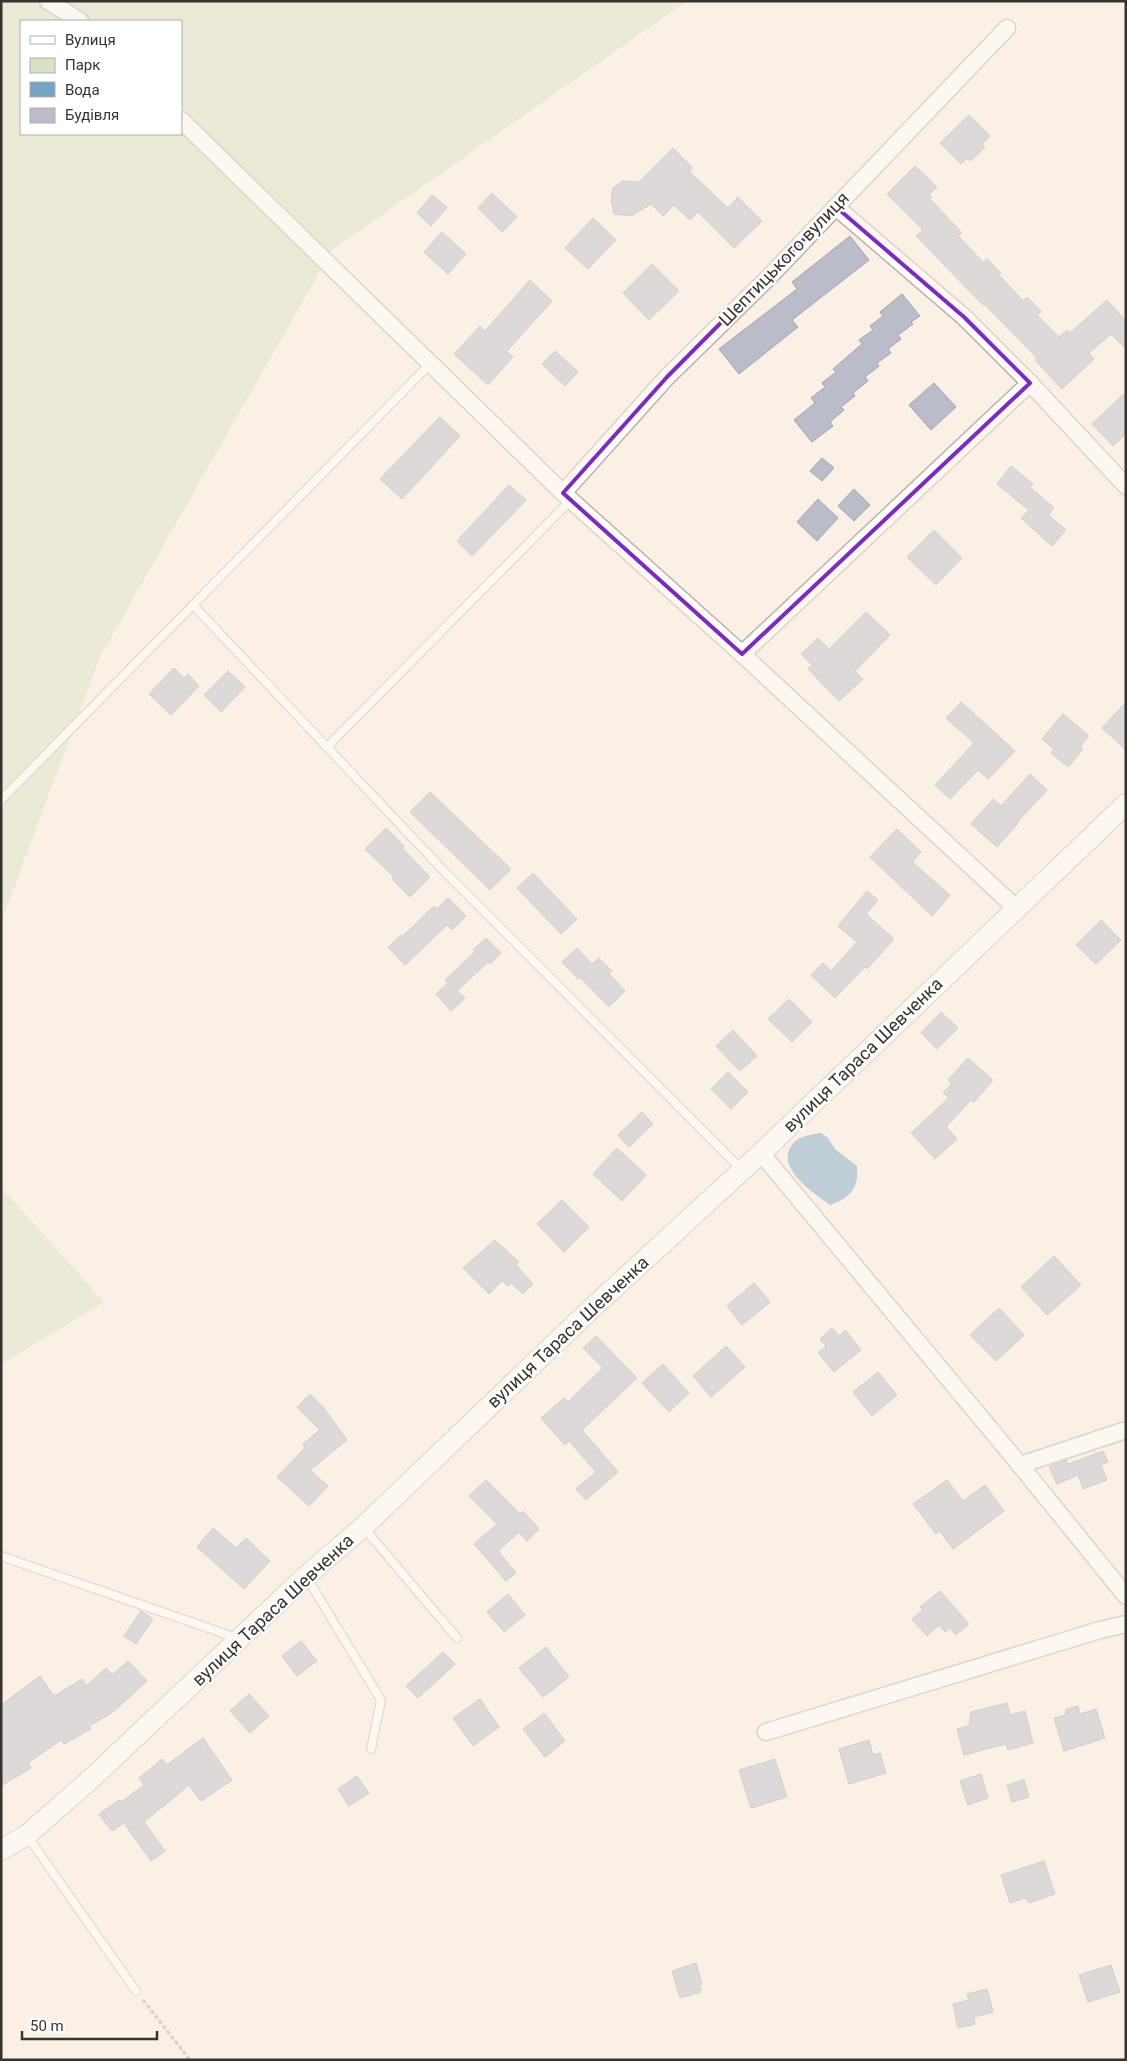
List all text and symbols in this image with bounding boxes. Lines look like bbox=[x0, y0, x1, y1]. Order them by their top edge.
legend bbox=[20, 20, 182, 135]
text: Вулиця bbox=[65, 31, 116, 49]
text: Парк bbox=[65, 56, 100, 74]
text: Вода bbox=[65, 81, 100, 99]
text: Будівля bbox=[65, 106, 119, 124]
street label: Шептицького вулиця bbox=[714, 187, 853, 330]
street label: вулиця Тараса Шевченка bbox=[779, 973, 947, 1136]
street label: вулиця Тараса Шевченка bbox=[483, 1251, 653, 1412]
street label: вулиця Тараса Шевченка bbox=[188, 1529, 358, 1690]
scale bar bbox=[22, 2008, 158, 2040]
text: 50 m bbox=[30, 2017, 64, 2035]

